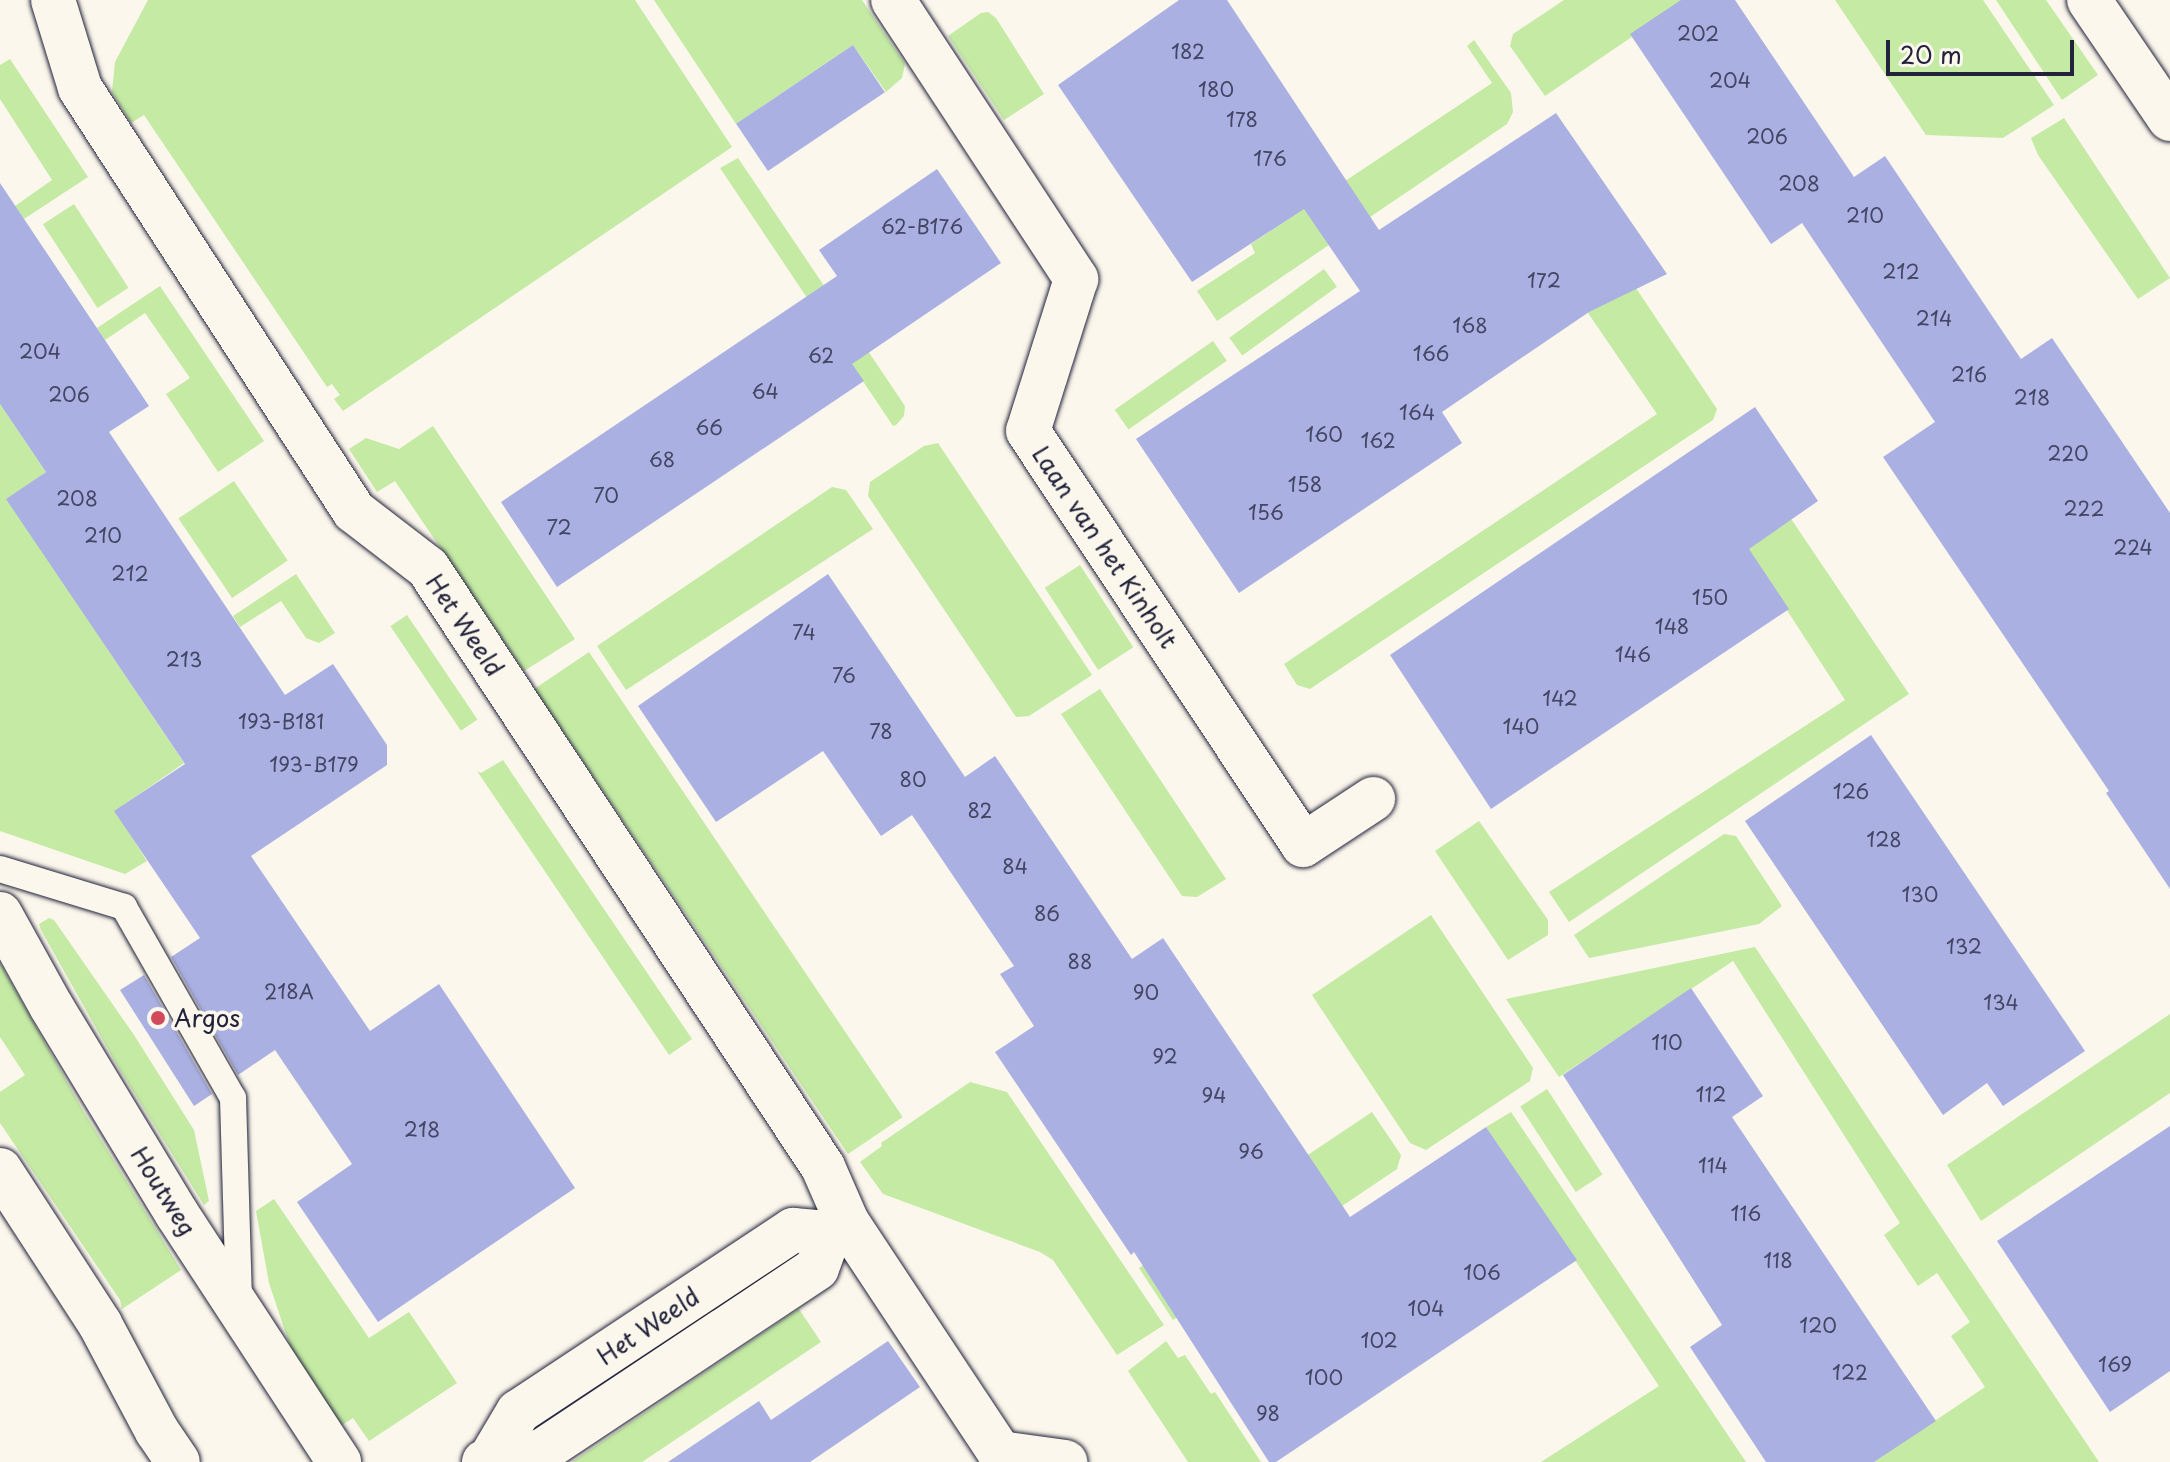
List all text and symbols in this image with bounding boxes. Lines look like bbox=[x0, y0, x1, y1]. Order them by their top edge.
house number: 202 bbox=[1677, 21, 1719, 45]
scale bar bbox=[1890, 24, 2078, 74]
text: 20 m bbox=[1900, 36, 1962, 72]
house number: 182 bbox=[1171, 39, 1205, 63]
house number: 204 bbox=[1709, 68, 1751, 92]
house number: 180 bbox=[1198, 77, 1234, 101]
house number: 178 bbox=[1226, 107, 1258, 131]
house number: 206 bbox=[1746, 124, 1788, 148]
house number: 176 bbox=[1253, 146, 1287, 170]
house number: 208 bbox=[1778, 171, 1820, 195]
house number: 210 bbox=[1846, 203, 1884, 227]
house number: 62-B176 bbox=[881, 214, 963, 238]
house number: 212 bbox=[1882, 259, 1920, 283]
house number: 172 bbox=[1527, 268, 1561, 292]
house number: 214 bbox=[1916, 306, 1952, 330]
house number: 168 bbox=[1452, 313, 1488, 337]
house number: 204 bbox=[19, 339, 61, 363]
house number: 166 bbox=[1413, 341, 1449, 365]
house number: 62 bbox=[808, 343, 834, 367]
house number: 216 bbox=[1951, 362, 1987, 386]
house number: 64 bbox=[751, 379, 779, 403]
house number: 206 bbox=[48, 382, 90, 406]
house number: 218 bbox=[2014, 385, 2050, 409]
house number: 164 bbox=[1399, 400, 1435, 424]
house number: 66 bbox=[695, 415, 723, 439]
house number: 160 bbox=[1305, 422, 1343, 446]
house number: 162 bbox=[1360, 428, 1396, 452]
street label: Laan van het Kinholt bbox=[1027, 440, 1183, 654]
house number: 220 bbox=[2047, 441, 2089, 465]
house number: 68 bbox=[649, 447, 675, 471]
house number: 158 bbox=[1288, 472, 1322, 496]
house number: 70 bbox=[593, 483, 619, 507]
house number: 208 bbox=[56, 486, 98, 510]
house number: 222 bbox=[2064, 496, 2104, 520]
house number: 156 bbox=[1248, 500, 1284, 524]
house number: 72 bbox=[546, 515, 572, 539]
house number: 210 bbox=[84, 523, 122, 547]
house number: 224 bbox=[2113, 535, 2153, 559]
house number: 212 bbox=[111, 561, 149, 585]
street label: Het Weeld bbox=[421, 569, 509, 681]
house number: 150 bbox=[1692, 585, 1728, 609]
house number: 148 bbox=[1655, 614, 1689, 638]
house number: 74 bbox=[792, 620, 816, 644]
house number: 146 bbox=[1615, 642, 1651, 666]
house number: 213 bbox=[166, 647, 202, 671]
house number: 76 bbox=[832, 663, 856, 687]
house number: 142 bbox=[1542, 686, 1578, 710]
house number: 193-B181 bbox=[238, 709, 324, 733]
house number: 140 bbox=[1503, 714, 1539, 738]
house number: 78 bbox=[869, 719, 893, 743]
house number: 193-B179 bbox=[269, 752, 359, 776]
house number: 80 bbox=[899, 767, 927, 791]
house number: 126 bbox=[1833, 779, 1869, 803]
house number: 82 bbox=[968, 798, 992, 822]
house number: 128 bbox=[1866, 827, 1902, 851]
house number: 84 bbox=[1002, 854, 1028, 878]
house number: 130 bbox=[1902, 882, 1938, 906]
house number: 86 bbox=[1034, 901, 1060, 925]
house number: 132 bbox=[1946, 934, 1982, 958]
house number: 88 bbox=[1068, 949, 1092, 973]
house number: 218A bbox=[264, 979, 314, 1003]
house number: 90 bbox=[1133, 980, 1159, 1004]
house number: 134 bbox=[1983, 990, 2019, 1014]
place label: Argos bbox=[174, 1004, 240, 1032]
marker: Argos bbox=[149, 1009, 167, 1027]
house number: 110 bbox=[1651, 1030, 1683, 1054]
house number: 92 bbox=[1152, 1044, 1178, 1068]
house number: 112 bbox=[1696, 1082, 1726, 1106]
house number: 94 bbox=[1202, 1083, 1226, 1107]
house number: 218 bbox=[404, 1117, 440, 1141]
house number: 96 bbox=[1238, 1139, 1264, 1163]
street label: Houtweg bbox=[125, 1141, 203, 1241]
house number: 114 bbox=[1698, 1153, 1728, 1177]
house number: 116 bbox=[1731, 1201, 1761, 1225]
house number: 118 bbox=[1763, 1248, 1793, 1272]
house number: 106 bbox=[1463, 1260, 1501, 1284]
street label: Het Weeld bbox=[592, 1282, 704, 1370]
house number: 104 bbox=[1408, 1296, 1444, 1320]
house number: 120 bbox=[1799, 1313, 1837, 1337]
house number: 102 bbox=[1360, 1328, 1398, 1352]
house number: 169 bbox=[2098, 1352, 2132, 1376]
house number: 122 bbox=[1832, 1360, 1868, 1384]
house number: 100 bbox=[1305, 1365, 1343, 1389]
house number: 98 bbox=[1256, 1401, 1280, 1425]

